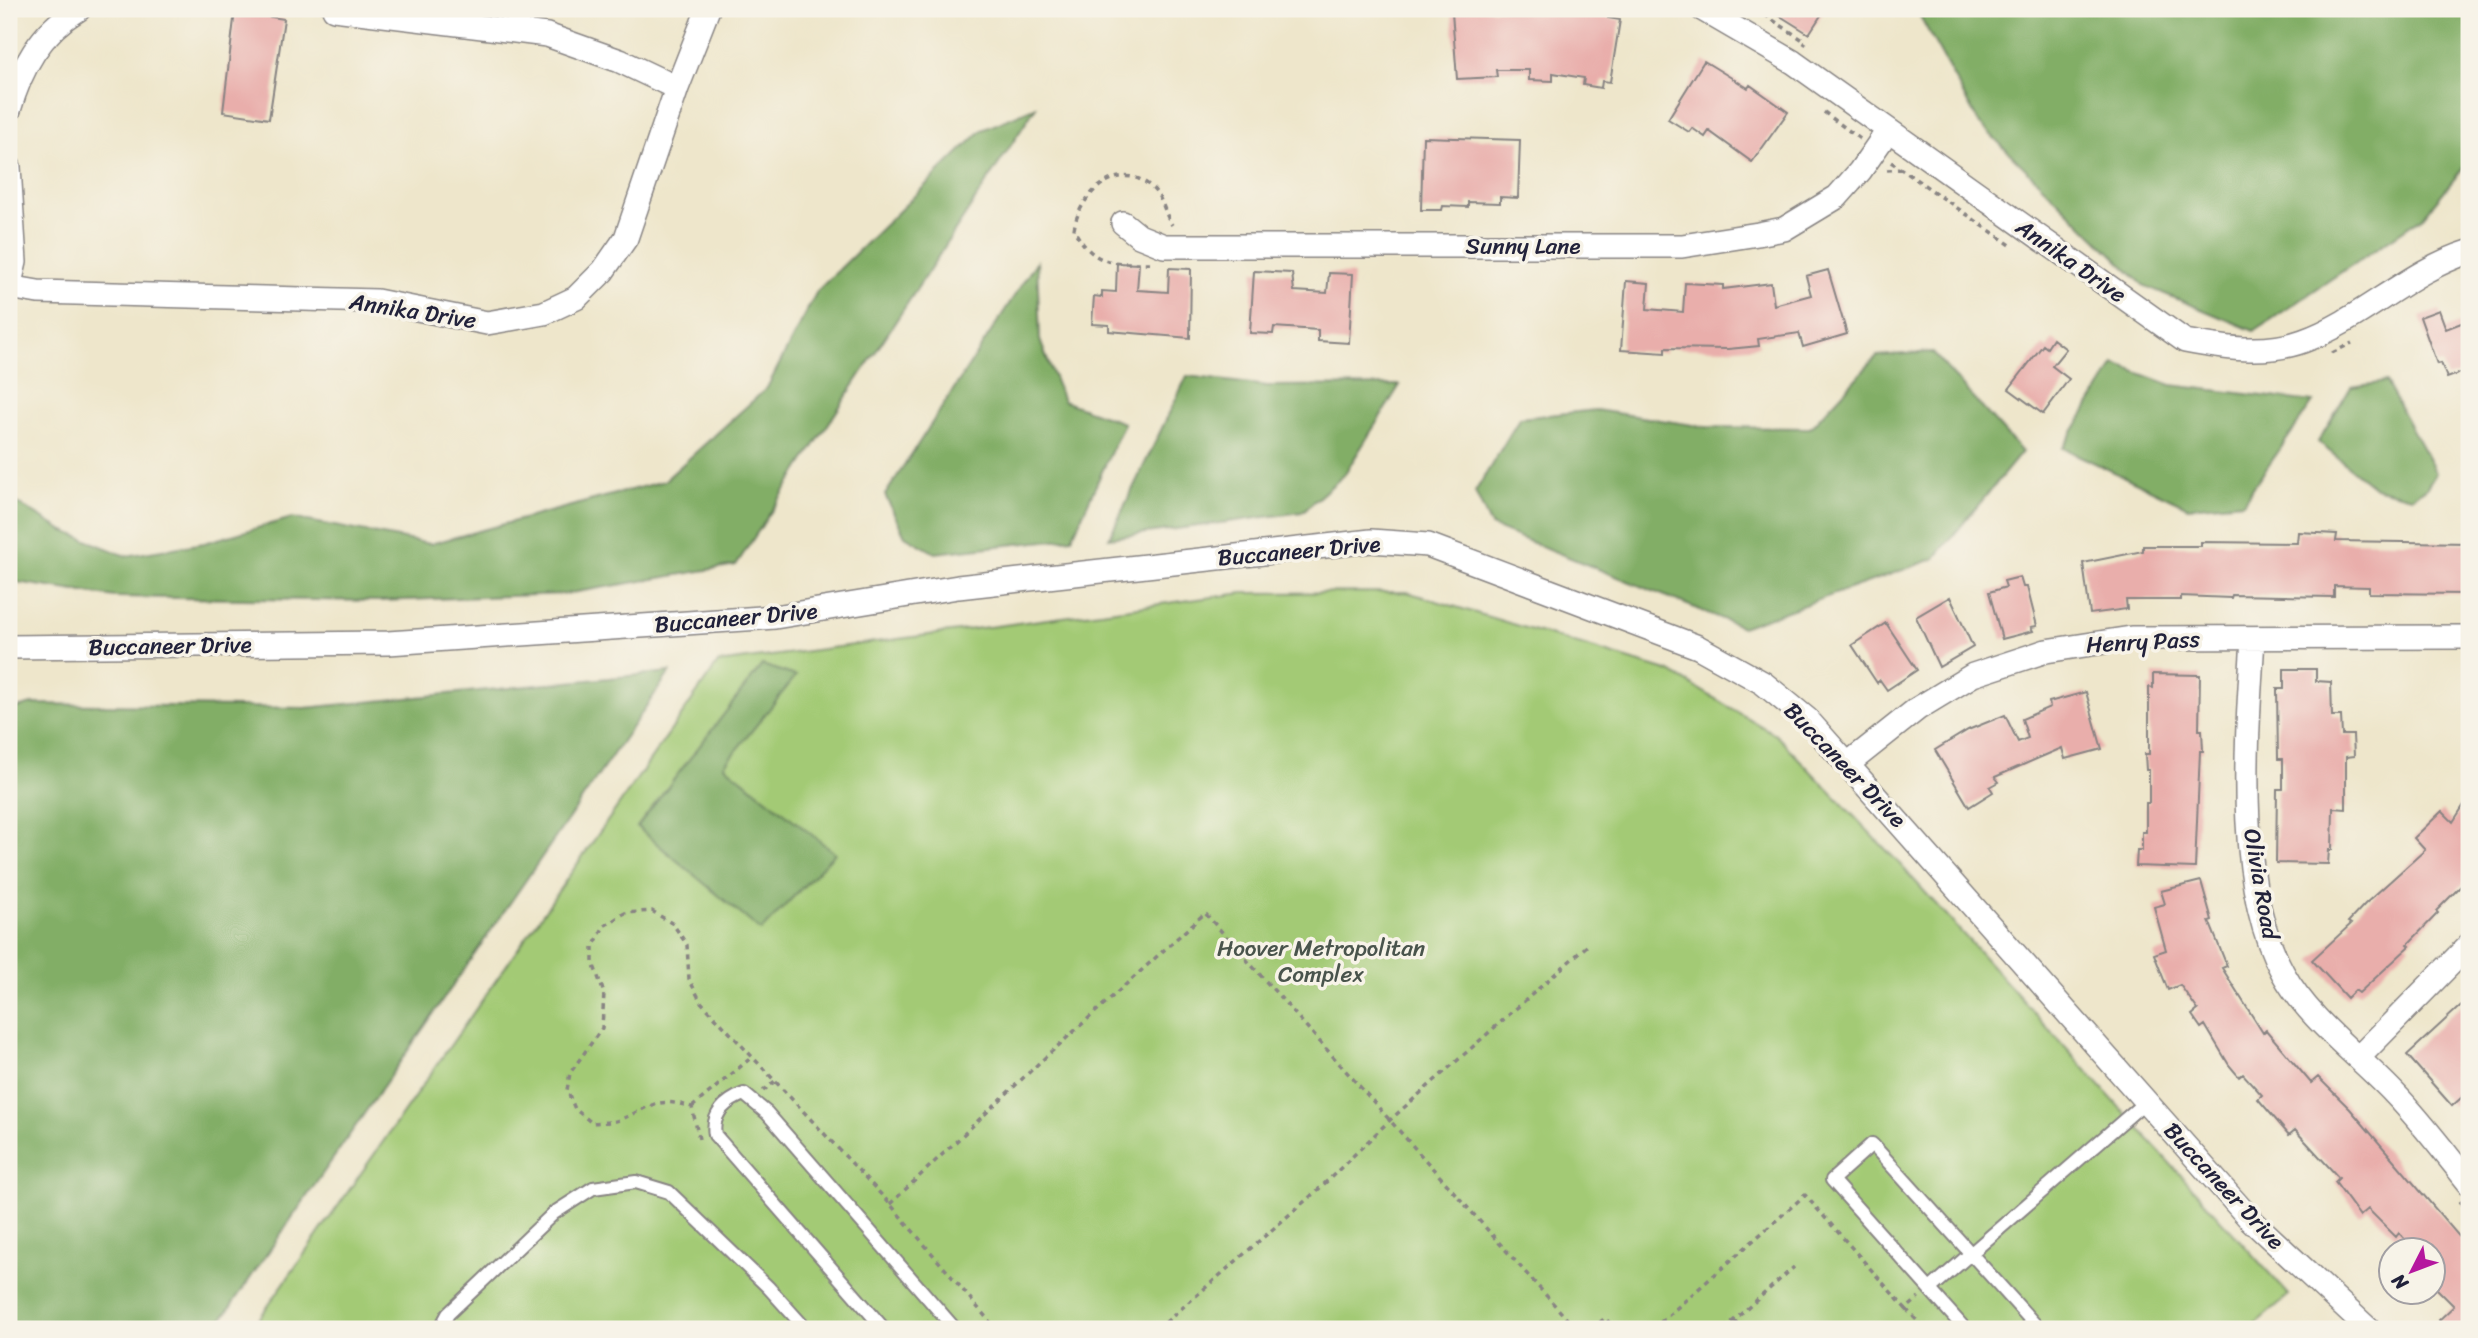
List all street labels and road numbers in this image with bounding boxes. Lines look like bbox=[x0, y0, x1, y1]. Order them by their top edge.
street label: Annika Drive bbox=[2006, 207, 2135, 315]
street label: Sunny Lane bbox=[1466, 226, 1580, 267]
street label: Annika Drive bbox=[346, 281, 480, 341]
street label: Buccaneer Drive bbox=[1216, 523, 1382, 579]
street label: Buccaneer Drive bbox=[653, 590, 819, 646]
street label: Henry Pass bbox=[2085, 619, 2201, 665]
street label: Buccaneer Drive bbox=[88, 624, 252, 668]
street label: Buccaneer Drive bbox=[1773, 692, 1917, 838]
street label: Olivia Road bbox=[2231, 825, 2291, 944]
street label: Buccaneer Drive bbox=[2153, 1112, 2295, 1260]

